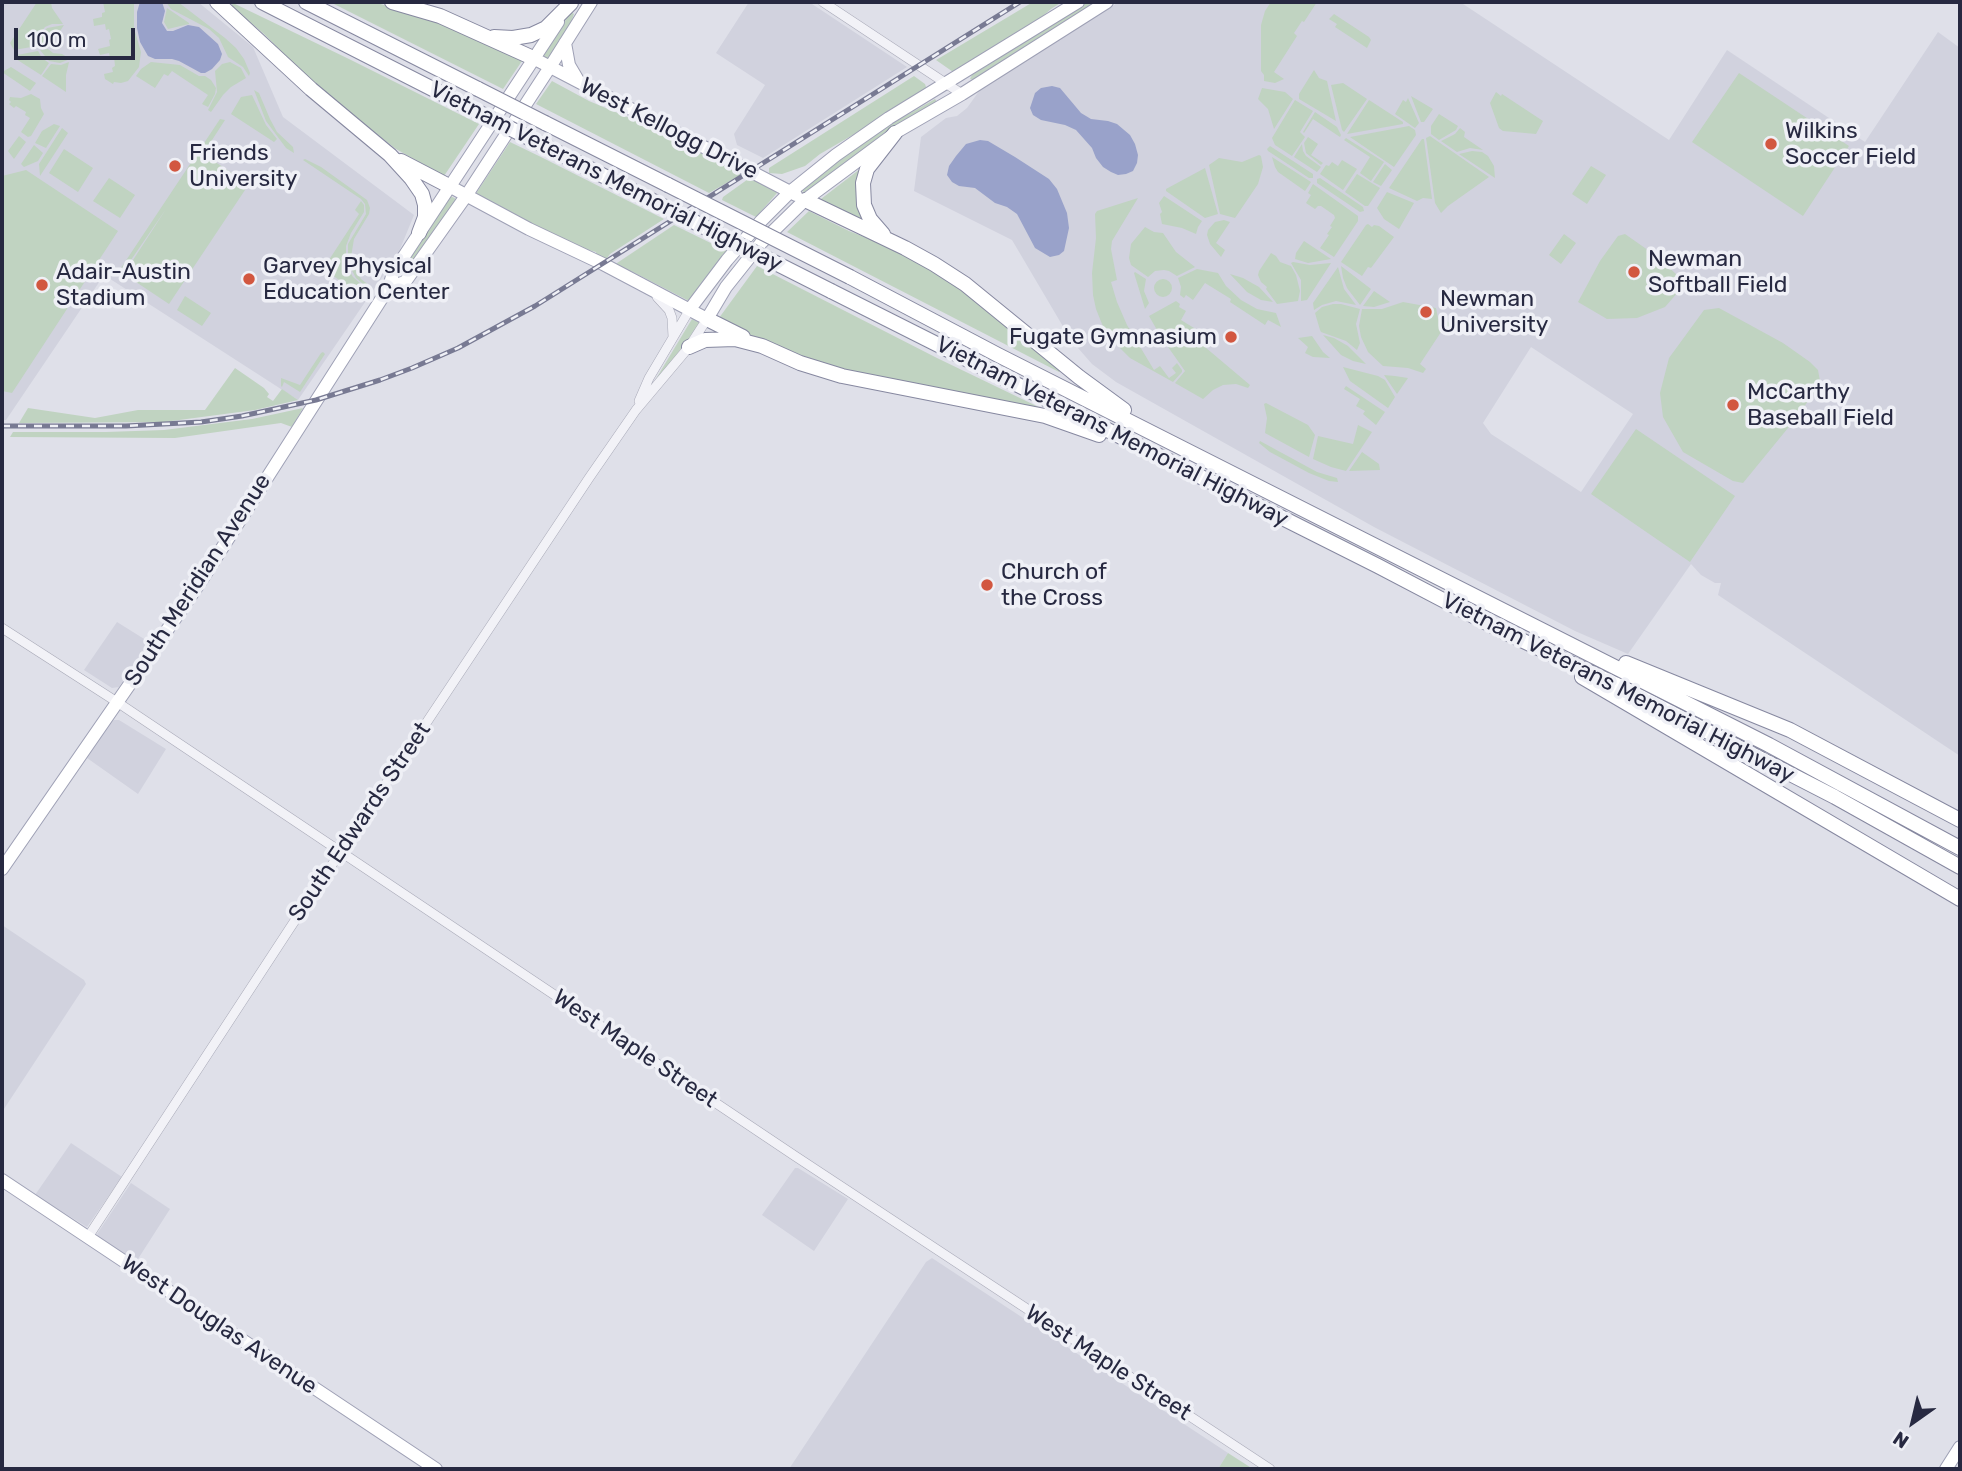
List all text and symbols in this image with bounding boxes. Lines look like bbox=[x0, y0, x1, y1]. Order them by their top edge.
scale bar bbox=[18, 14, 138, 58]
text: 100 m bbox=[27, 27, 86, 52]
street label: West Kellogg Drive bbox=[575, 72, 763, 186]
street label: Vietnam Veterans Memorial Highway bbox=[425, 76, 787, 278]
place label: Wilkins Soccer Field bbox=[1785, 117, 1916, 171]
marker: Wilkins Soccer Field bbox=[1763, 136, 1779, 152]
place label: Friends University bbox=[189, 139, 298, 193]
marker: Friends University bbox=[167, 158, 183, 174]
place label: Newman Softball Field bbox=[1648, 245, 1788, 299]
place label: Garvey Physical Education Center bbox=[263, 252, 450, 306]
place label: Adair-Austin Stadium bbox=[56, 258, 191, 312]
marker: Newman Softball Field bbox=[1626, 264, 1642, 280]
marker: Garvey Physical Education Center bbox=[241, 271, 257, 287]
marker: Adair-Austin Stadium bbox=[34, 277, 50, 293]
place label: Newman University bbox=[1440, 285, 1549, 339]
marker: Newman University bbox=[1418, 304, 1434, 320]
place label: Fugate Gymnasium bbox=[1009, 323, 1217, 351]
marker: Fugate Gymnasium bbox=[1223, 329, 1239, 345]
street label: Vietnam Veterans Memorial Highway bbox=[931, 331, 1293, 533]
place label: McCarthy Baseball Field bbox=[1747, 378, 1894, 432]
marker: McCarthy Baseball Field bbox=[1725, 397, 1741, 413]
street label: South Meridian Avenue bbox=[119, 469, 277, 691]
place label: Church of the Cross bbox=[1001, 558, 1107, 612]
marker: Church of the Cross bbox=[979, 577, 995, 593]
street label: Vietnam Veterans Memorial Highway bbox=[1437, 587, 1799, 789]
street label: South Edwards Street bbox=[283, 717, 437, 927]
street label: West Maple Street bbox=[548, 984, 722, 1114]
street label: West Douglas Avenue bbox=[116, 1249, 322, 1401]
street label: West Maple Street bbox=[1020, 1299, 1196, 1427]
north arrow bbox=[1878, 1387, 1948, 1457]
text: N bbox=[1889, 1426, 1913, 1453]

